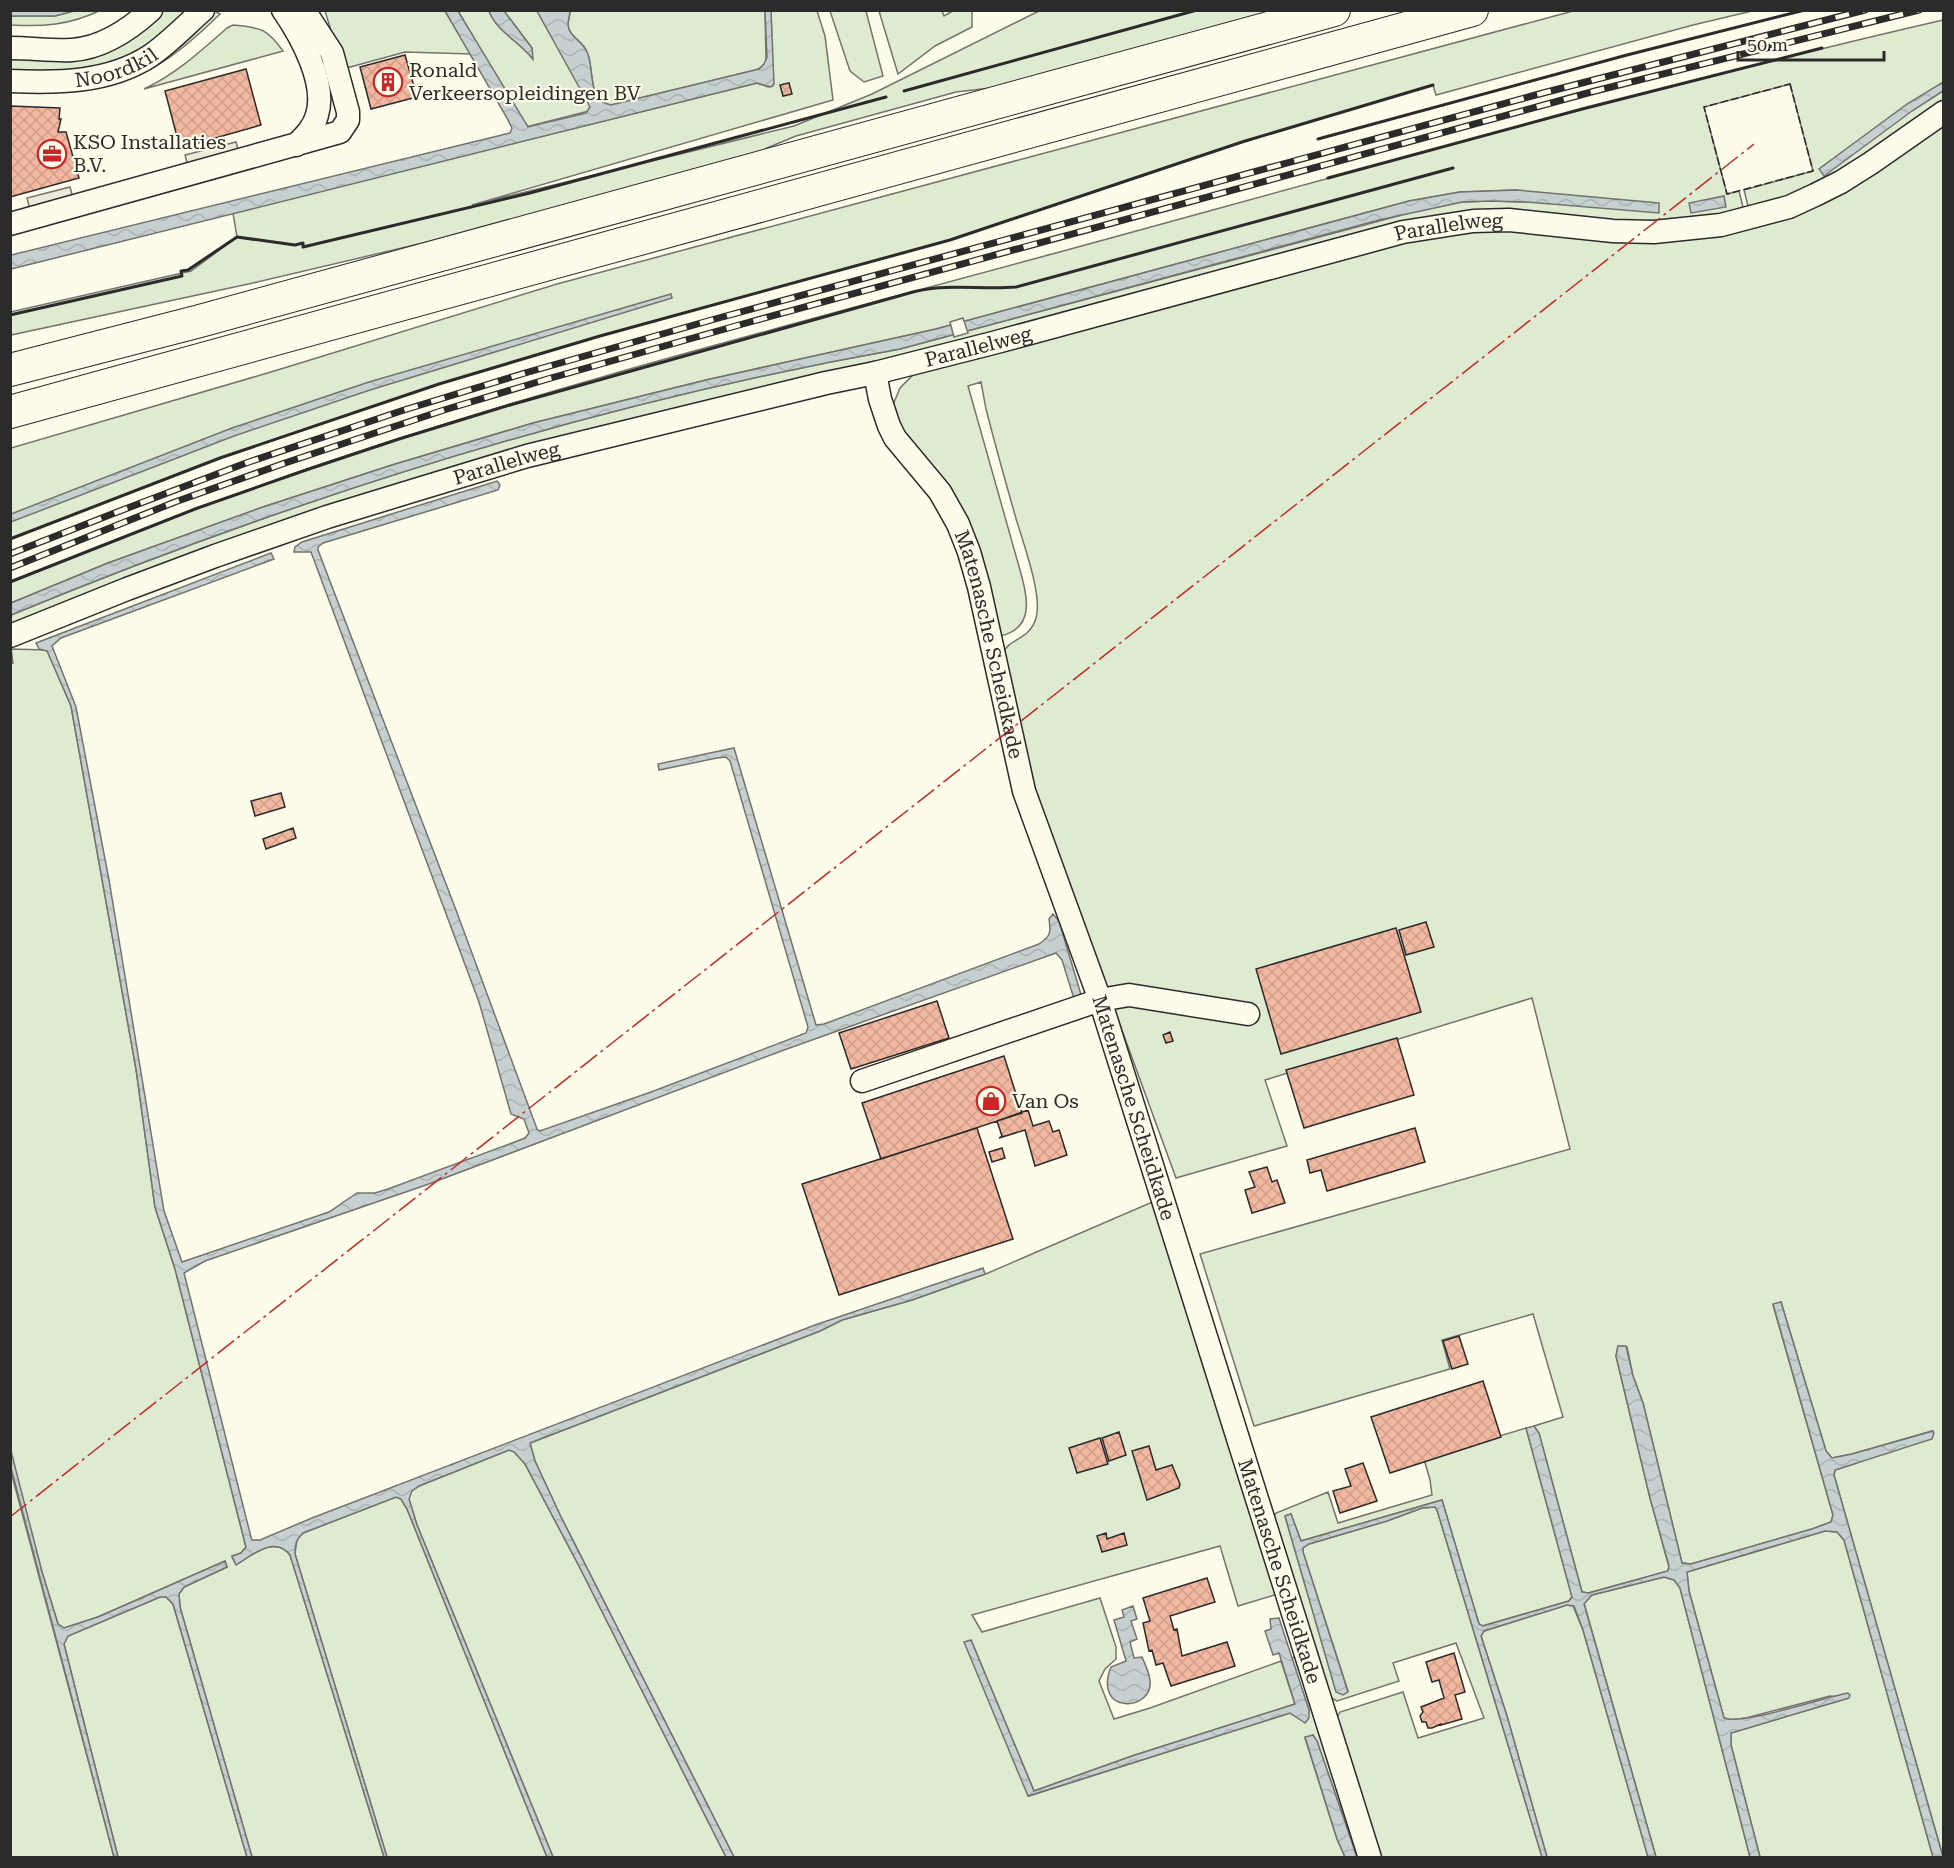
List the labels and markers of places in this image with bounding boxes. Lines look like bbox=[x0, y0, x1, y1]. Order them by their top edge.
place label: Ronald Verkeersopleidingen BV bbox=[409, 58, 641, 105]
building icon: Ronald Verkeersopleidingen BV bbox=[372, 66, 404, 98]
place label: KSO Installaties B.V. bbox=[73, 130, 226, 177]
office icon: KSO Installaties B.V. bbox=[36, 138, 68, 170]
shop icon: Van Os bbox=[975, 1085, 1007, 1117]
place label: Van Os bbox=[1012, 1089, 1079, 1113]

